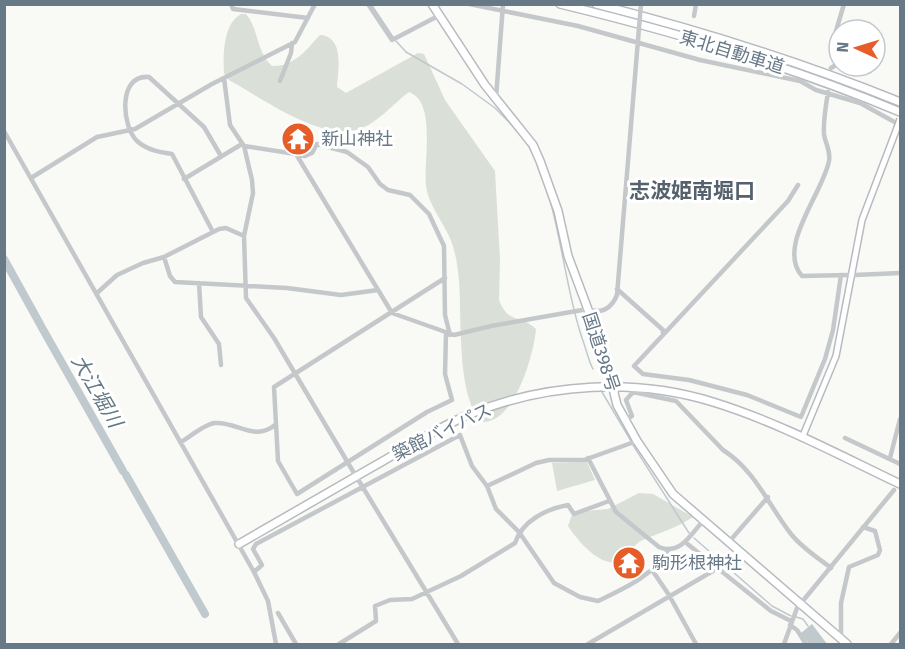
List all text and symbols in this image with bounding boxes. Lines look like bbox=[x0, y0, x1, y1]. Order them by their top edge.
north arrow bbox=[827, 18, 887, 78]
street label: 東北自動車道 bbox=[677, 26, 787, 78]
text: N bbox=[833, 41, 852, 53]
temple icon: 新山神社 bbox=[280, 121, 316, 157]
place label: 新山神社 bbox=[321, 128, 393, 150]
district label: 志波姫南堀口 bbox=[629, 178, 755, 204]
street label: 国道398号 bbox=[578, 310, 624, 394]
water label: 大江堀川 bbox=[67, 350, 128, 433]
street label: 築館バイパス bbox=[389, 399, 495, 465]
temple icon: 駒形根神社 bbox=[611, 545, 647, 581]
place label: 駒形根神社 bbox=[652, 552, 742, 574]

